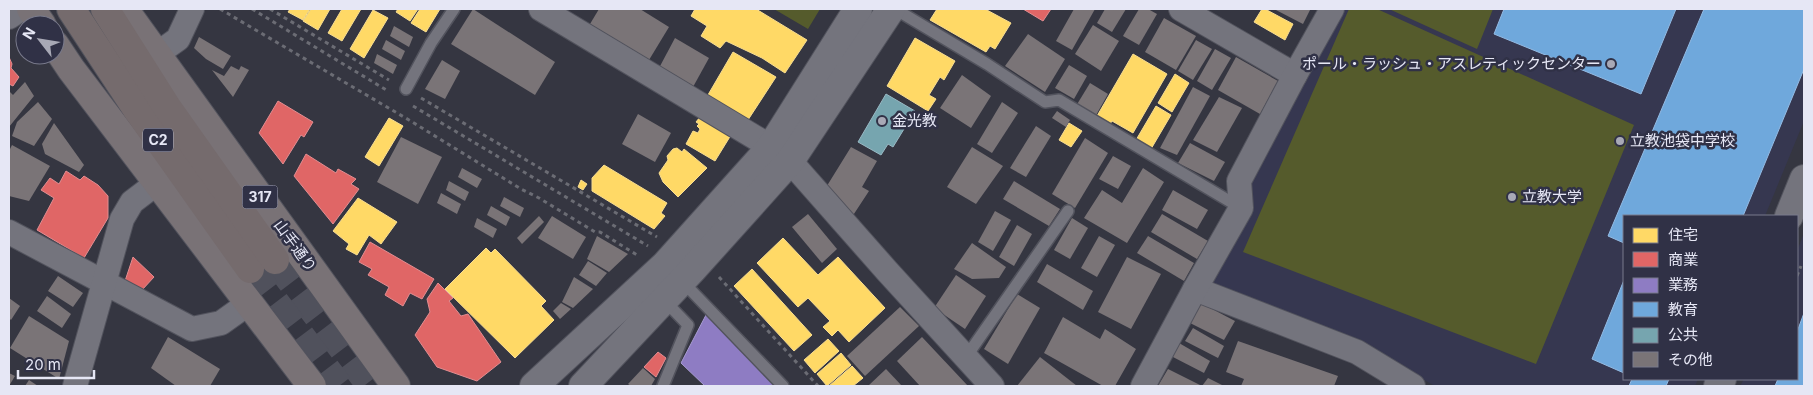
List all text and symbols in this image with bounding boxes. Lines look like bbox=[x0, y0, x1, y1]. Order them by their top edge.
north arrow bbox=[15, 15, 65, 65]
text: N bbox=[18, 24, 38, 42]
place label: ポール・ラッシュ・アスレティックセンター bbox=[1302, 54, 1601, 73]
marker: ポール・ラッシュ・アスレティックセンター bbox=[1605, 58, 1617, 70]
place label: 金光教 bbox=[892, 111, 937, 130]
marker: 金光教 bbox=[876, 115, 888, 127]
road number: C2 bbox=[143, 128, 173, 152]
place label: 立教池袋中学校 bbox=[1630, 131, 1735, 150]
marker: 立教池袋中学校 bbox=[1614, 135, 1626, 147]
road number: 317 bbox=[242, 186, 278, 208]
place label: 立教大学 bbox=[1522, 187, 1582, 206]
marker: 立教大学 bbox=[1506, 191, 1518, 203]
legend bbox=[1623, 215, 1798, 380]
street label: 山手通り bbox=[270, 216, 321, 276]
text: 住宅 bbox=[1668, 225, 1698, 244]
text: 商業 bbox=[1668, 250, 1698, 269]
text: 業務 bbox=[1668, 275, 1698, 294]
text: 教育 bbox=[1668, 300, 1698, 319]
text: 公共 bbox=[1668, 325, 1698, 344]
scale bar bbox=[18, 348, 94, 380]
text: その他 bbox=[1668, 350, 1713, 369]
text: 20 m bbox=[25, 355, 61, 374]

